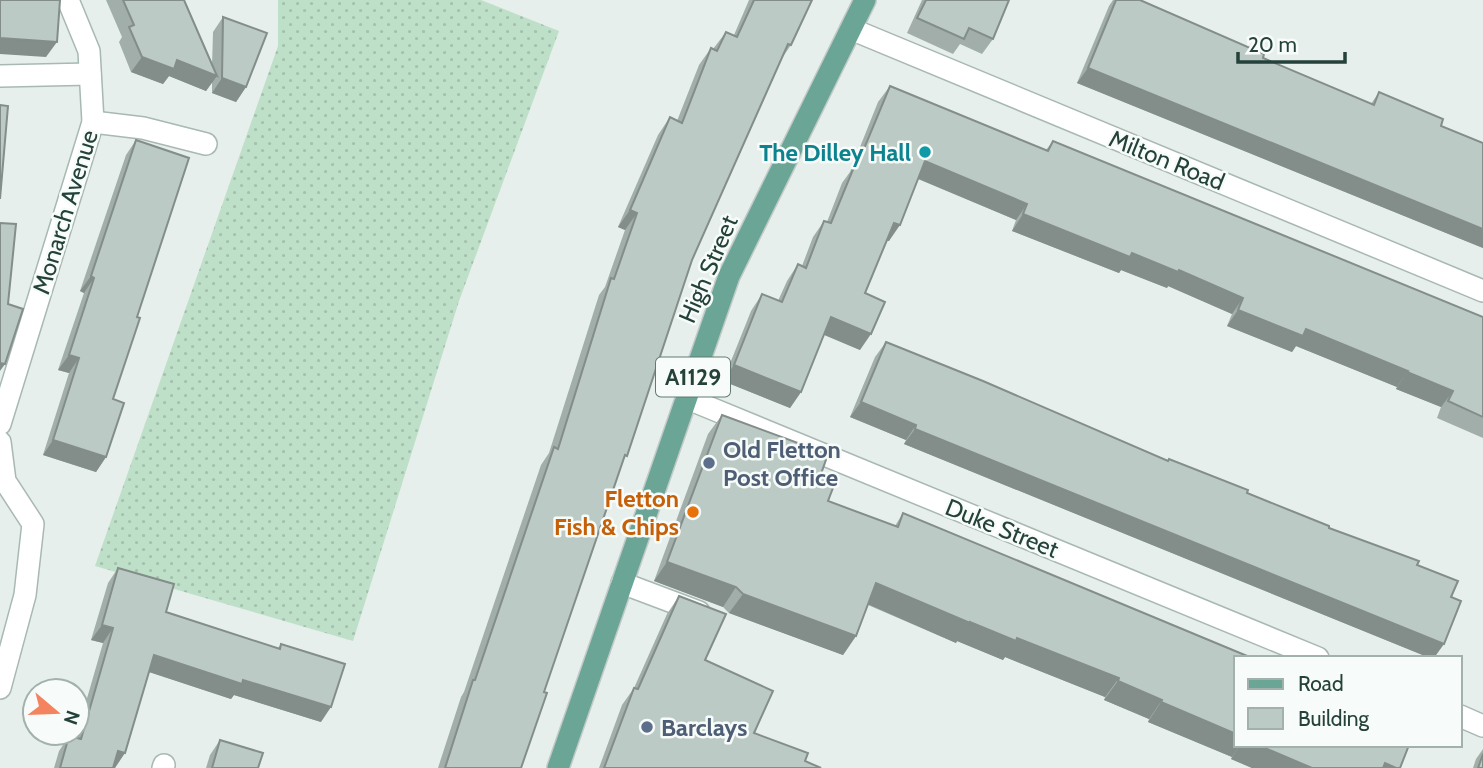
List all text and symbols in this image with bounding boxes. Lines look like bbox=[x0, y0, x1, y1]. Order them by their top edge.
scale bar bbox=[1238, 21, 1345, 65]
text: 20 m bbox=[1248, 32, 1297, 57]
street label: Milton Road bbox=[1105, 124, 1229, 196]
street label: Monarch Avenue bbox=[26, 126, 104, 298]
place label: The Dilley Hall bbox=[759, 138, 911, 167]
marker: The Dilley Hall bbox=[917, 144, 933, 160]
street label: High Street bbox=[672, 211, 744, 327]
road number: A1129 bbox=[656, 358, 730, 396]
place label: Old Fletton Post Office bbox=[723, 435, 841, 492]
marker: Old Fletton Post Office bbox=[701, 455, 717, 471]
place label: Fletton Fish & Chips bbox=[554, 484, 679, 541]
street label: Duke Street bbox=[941, 492, 1063, 564]
marker: Fletton Fish & Chips bbox=[685, 504, 701, 520]
legend bbox=[1234, 656, 1462, 747]
text: Road bbox=[1298, 671, 1344, 696]
north arrow bbox=[21, 677, 91, 747]
text: Building bbox=[1298, 706, 1370, 731]
text: N bbox=[59, 707, 85, 727]
place label: Barclays bbox=[661, 713, 747, 742]
marker: Barclays bbox=[639, 719, 655, 735]

